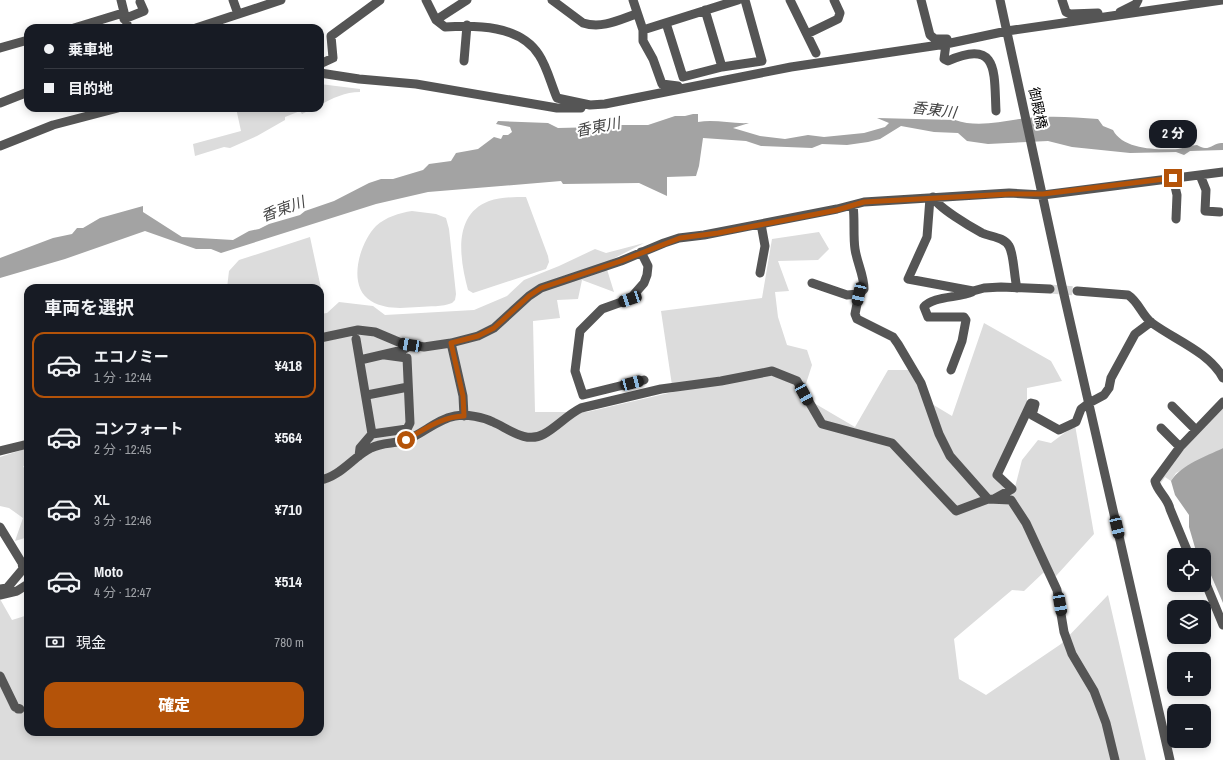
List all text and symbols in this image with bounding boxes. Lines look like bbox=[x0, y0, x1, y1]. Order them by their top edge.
text: 乗車地 bbox=[68, 39, 113, 60]
text: 目的地 bbox=[68, 78, 113, 99]
street label: 御殿橋 bbox=[1025, 86, 1051, 130]
water label: 香東川 bbox=[910, 96, 960, 123]
water label: 香東川 bbox=[574, 112, 624, 141]
callout: 2 分 bbox=[1149, 120, 1197, 148]
text: 2 分 bbox=[1162, 125, 1184, 142]
route end bbox=[1164, 169, 1182, 187]
water label: 香東川 bbox=[258, 190, 309, 226]
car bbox=[851, 281, 867, 307]
car bbox=[617, 289, 643, 309]
text: 車両を選択 bbox=[44, 295, 134, 320]
car bbox=[397, 337, 423, 353]
text: エコノミー bbox=[94, 346, 169, 367]
icon: car bbox=[46, 347, 82, 383]
text: ¥418 bbox=[275, 355, 302, 376]
text: 1 分 · 12:44 bbox=[94, 369, 151, 386]
car bbox=[619, 374, 645, 392]
car bbox=[793, 381, 815, 407]
text: コンフォート bbox=[94, 418, 184, 439]
icon: car bbox=[46, 419, 82, 455]
text: ¥564 bbox=[275, 427, 302, 448]
route start bbox=[397, 431, 415, 449]
text: 2 分 · 12:45 bbox=[94, 441, 151, 458]
text: XL bbox=[94, 489, 110, 510]
icon: car bbox=[46, 491, 82, 527]
text: ¥710 bbox=[275, 499, 302, 520]
text: 3 分 · 12:46 bbox=[94, 512, 151, 529]
car bbox=[1108, 514, 1126, 540]
map controls bbox=[1167, 548, 1211, 748]
button: locate bbox=[1167, 548, 1211, 592]
text: Moto bbox=[94, 561, 123, 582]
icon: car bbox=[46, 563, 82, 599]
text: ¥514 bbox=[275, 571, 302, 592]
text: 4 分 · 12:47 bbox=[94, 584, 151, 601]
car bbox=[1052, 591, 1068, 617]
button: layers bbox=[1167, 600, 1211, 644]
icon: cash bbox=[44, 631, 66, 653]
text: 現金 bbox=[76, 632, 106, 653]
text: 780 m bbox=[274, 634, 304, 651]
button: + bbox=[1167, 652, 1211, 696]
button: 確定 bbox=[44, 682, 304, 728]
button: − bbox=[1167, 704, 1211, 748]

